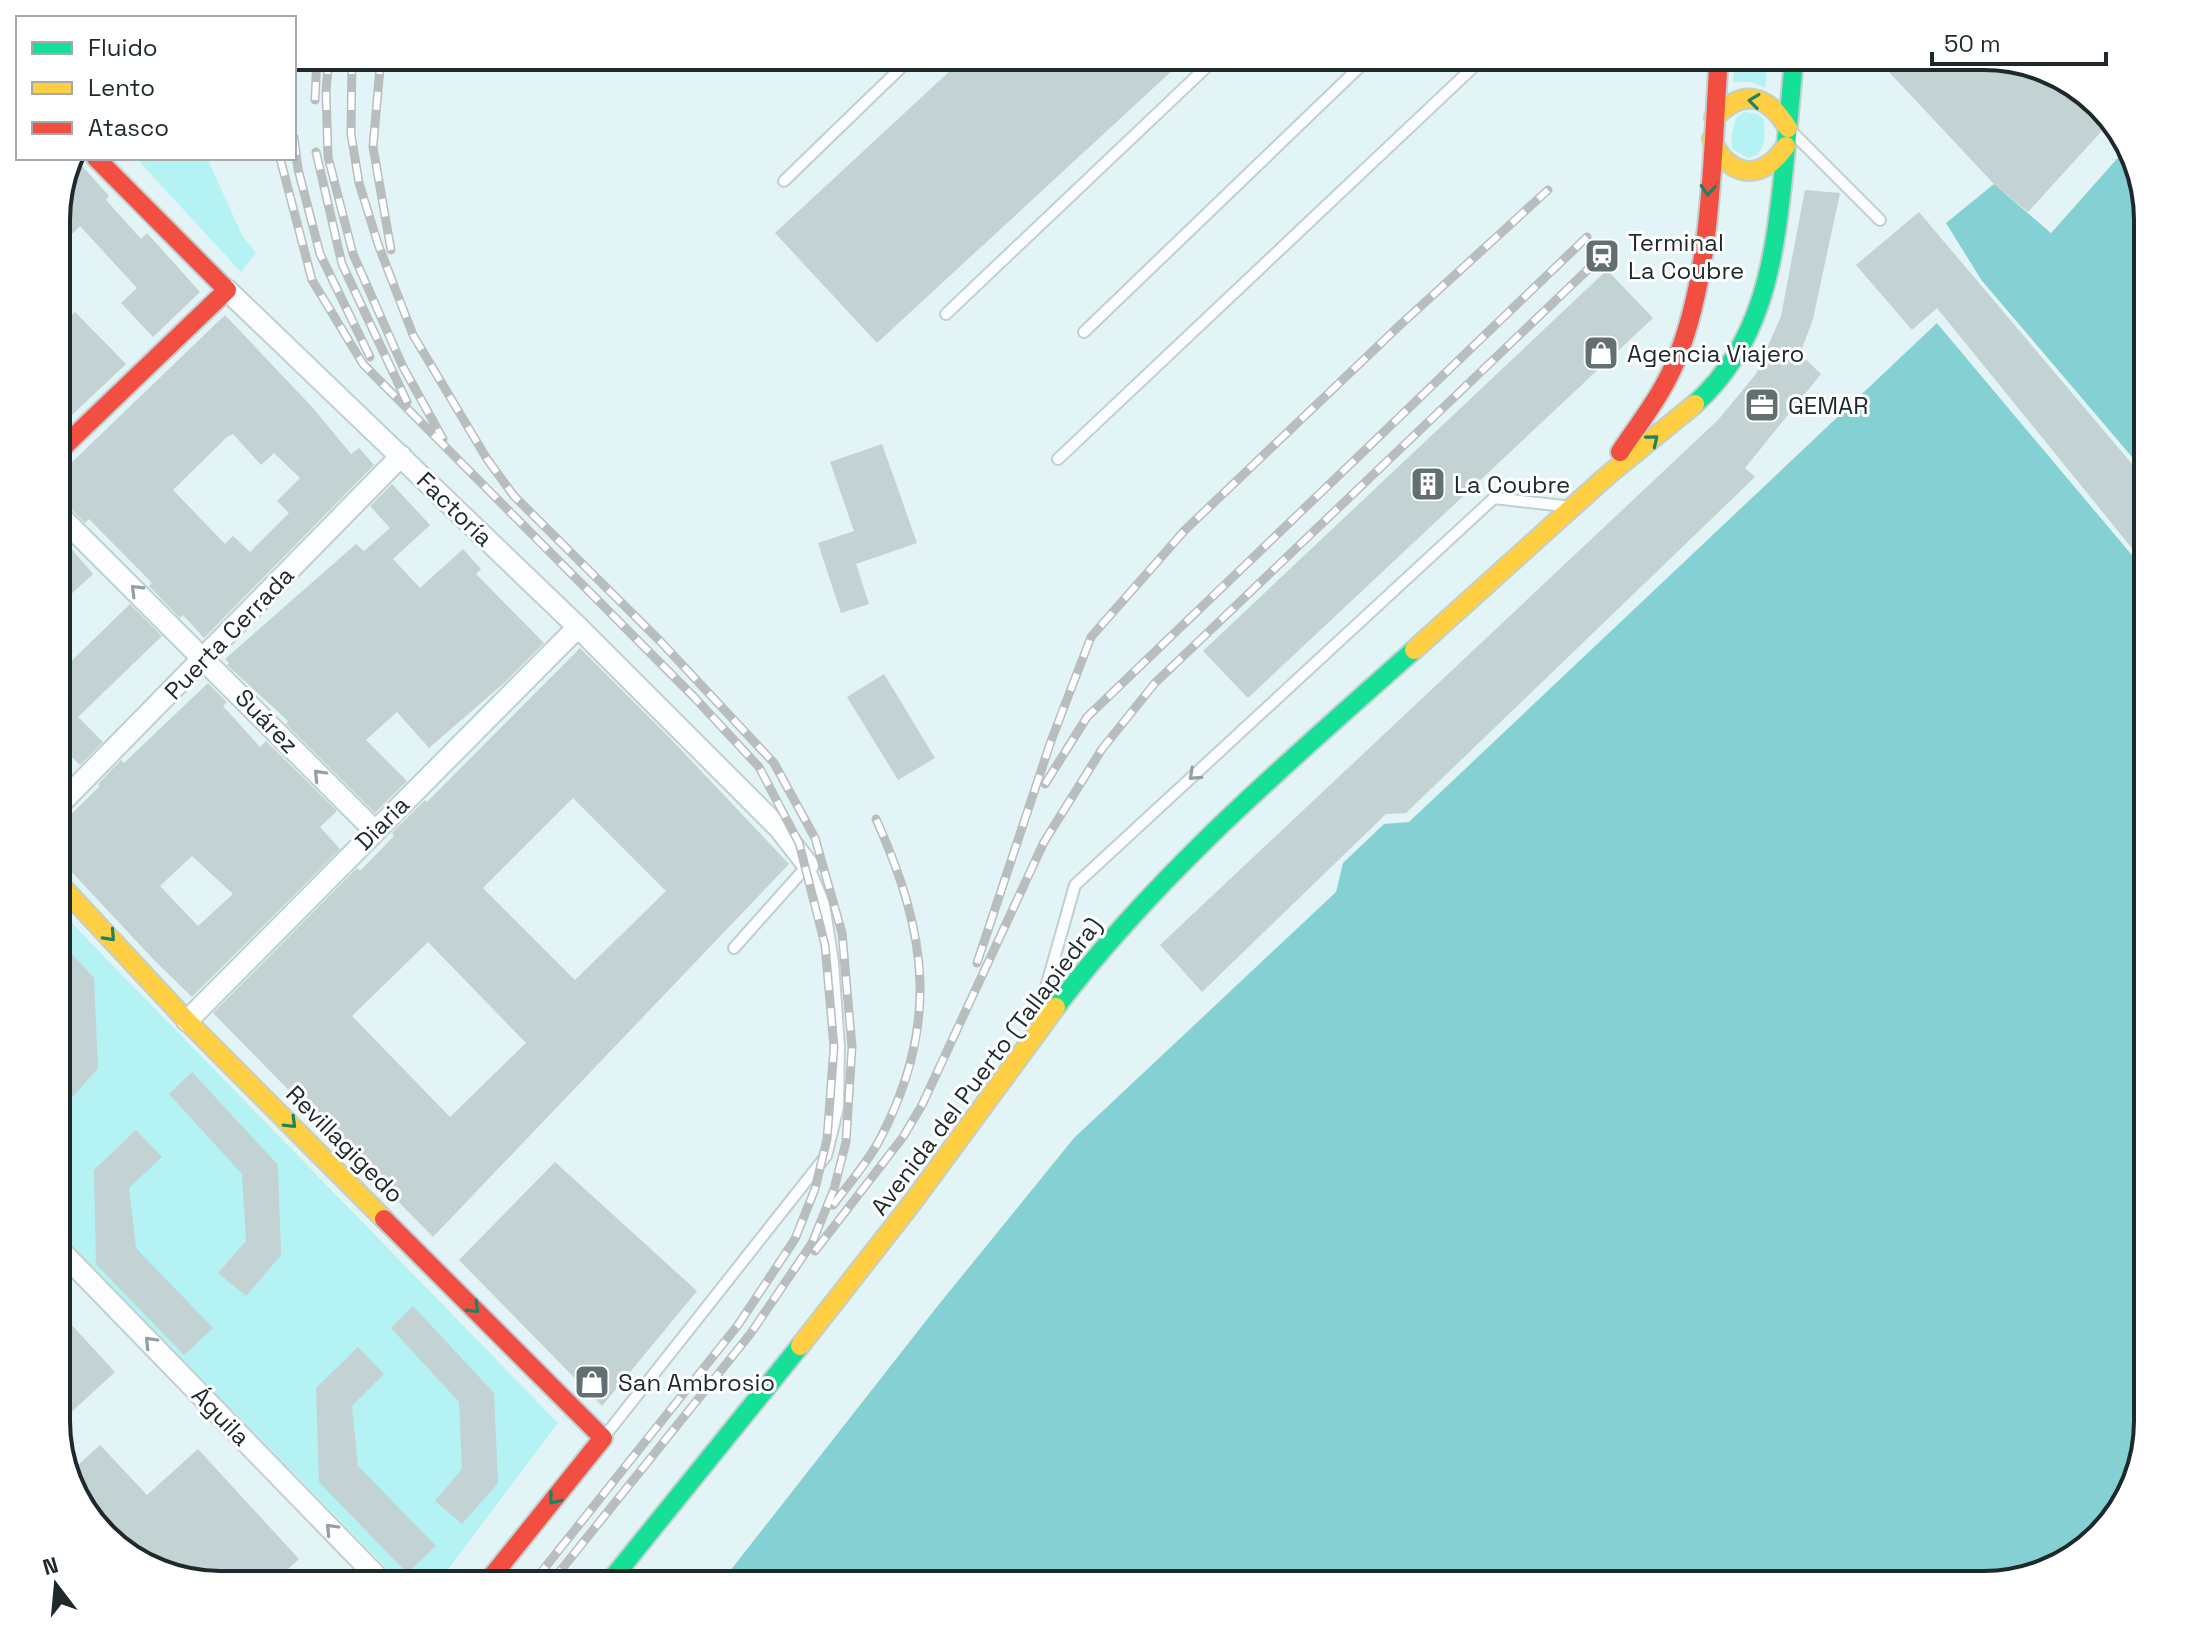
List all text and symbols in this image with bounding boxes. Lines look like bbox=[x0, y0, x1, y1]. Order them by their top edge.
legend bbox=[16, 16, 296, 160]
scale bar bbox=[1932, 16, 2106, 66]
text: 50 m bbox=[1944, 28, 2001, 59]
text: Fluido bbox=[88, 32, 158, 63]
text: Lento bbox=[88, 72, 155, 103]
one-way arrow bbox=[1748, 92, 1761, 109]
text: Atasco bbox=[88, 112, 169, 143]
one-way arrow bbox=[1700, 184, 1717, 197]
place label: Terminal La Coubre bbox=[1628, 227, 1744, 286]
station icon: Terminal La Coubre bbox=[1583, 237, 1621, 275]
shop icon: Agencia Viajero bbox=[1582, 334, 1620, 372]
place label: Agencia Viajero bbox=[1627, 338, 1804, 369]
office icon: GEMAR bbox=[1743, 386, 1781, 424]
place label: GEMAR bbox=[1788, 390, 1868, 421]
one-way arrow bbox=[1644, 435, 1658, 450]
street label: Factoría bbox=[410, 465, 500, 553]
building icon: La Coubre bbox=[1409, 465, 1447, 503]
place label: La Coubre bbox=[1454, 469, 1570, 500]
street label: Puerta Cerrada bbox=[158, 560, 300, 706]
one-way arrow bbox=[131, 585, 145, 599]
street label: Suárez bbox=[229, 682, 305, 760]
one-way arrow bbox=[1189, 765, 1203, 780]
one-way arrow bbox=[314, 770, 329, 784]
street label: Diaria bbox=[348, 789, 416, 857]
street label: Avenida del Puerto (Tallapiedra) bbox=[864, 911, 1108, 1221]
one-way arrow bbox=[100, 927, 114, 942]
street label: Revillagigedo bbox=[280, 1079, 410, 1209]
one-way arrow bbox=[282, 1114, 296, 1128]
one-way arrow bbox=[465, 1299, 479, 1313]
one-way arrow bbox=[145, 1337, 159, 1352]
shop icon: San Ambrosio bbox=[573, 1363, 611, 1401]
place label: San Ambrosio bbox=[618, 1367, 775, 1398]
street label: Águila bbox=[185, 1380, 257, 1452]
one-way arrow bbox=[549, 1490, 564, 1504]
one-way arrow bbox=[326, 1524, 340, 1538]
north arrow bbox=[16, 1545, 96, 1625]
text: N bbox=[40, 1550, 61, 1581]

